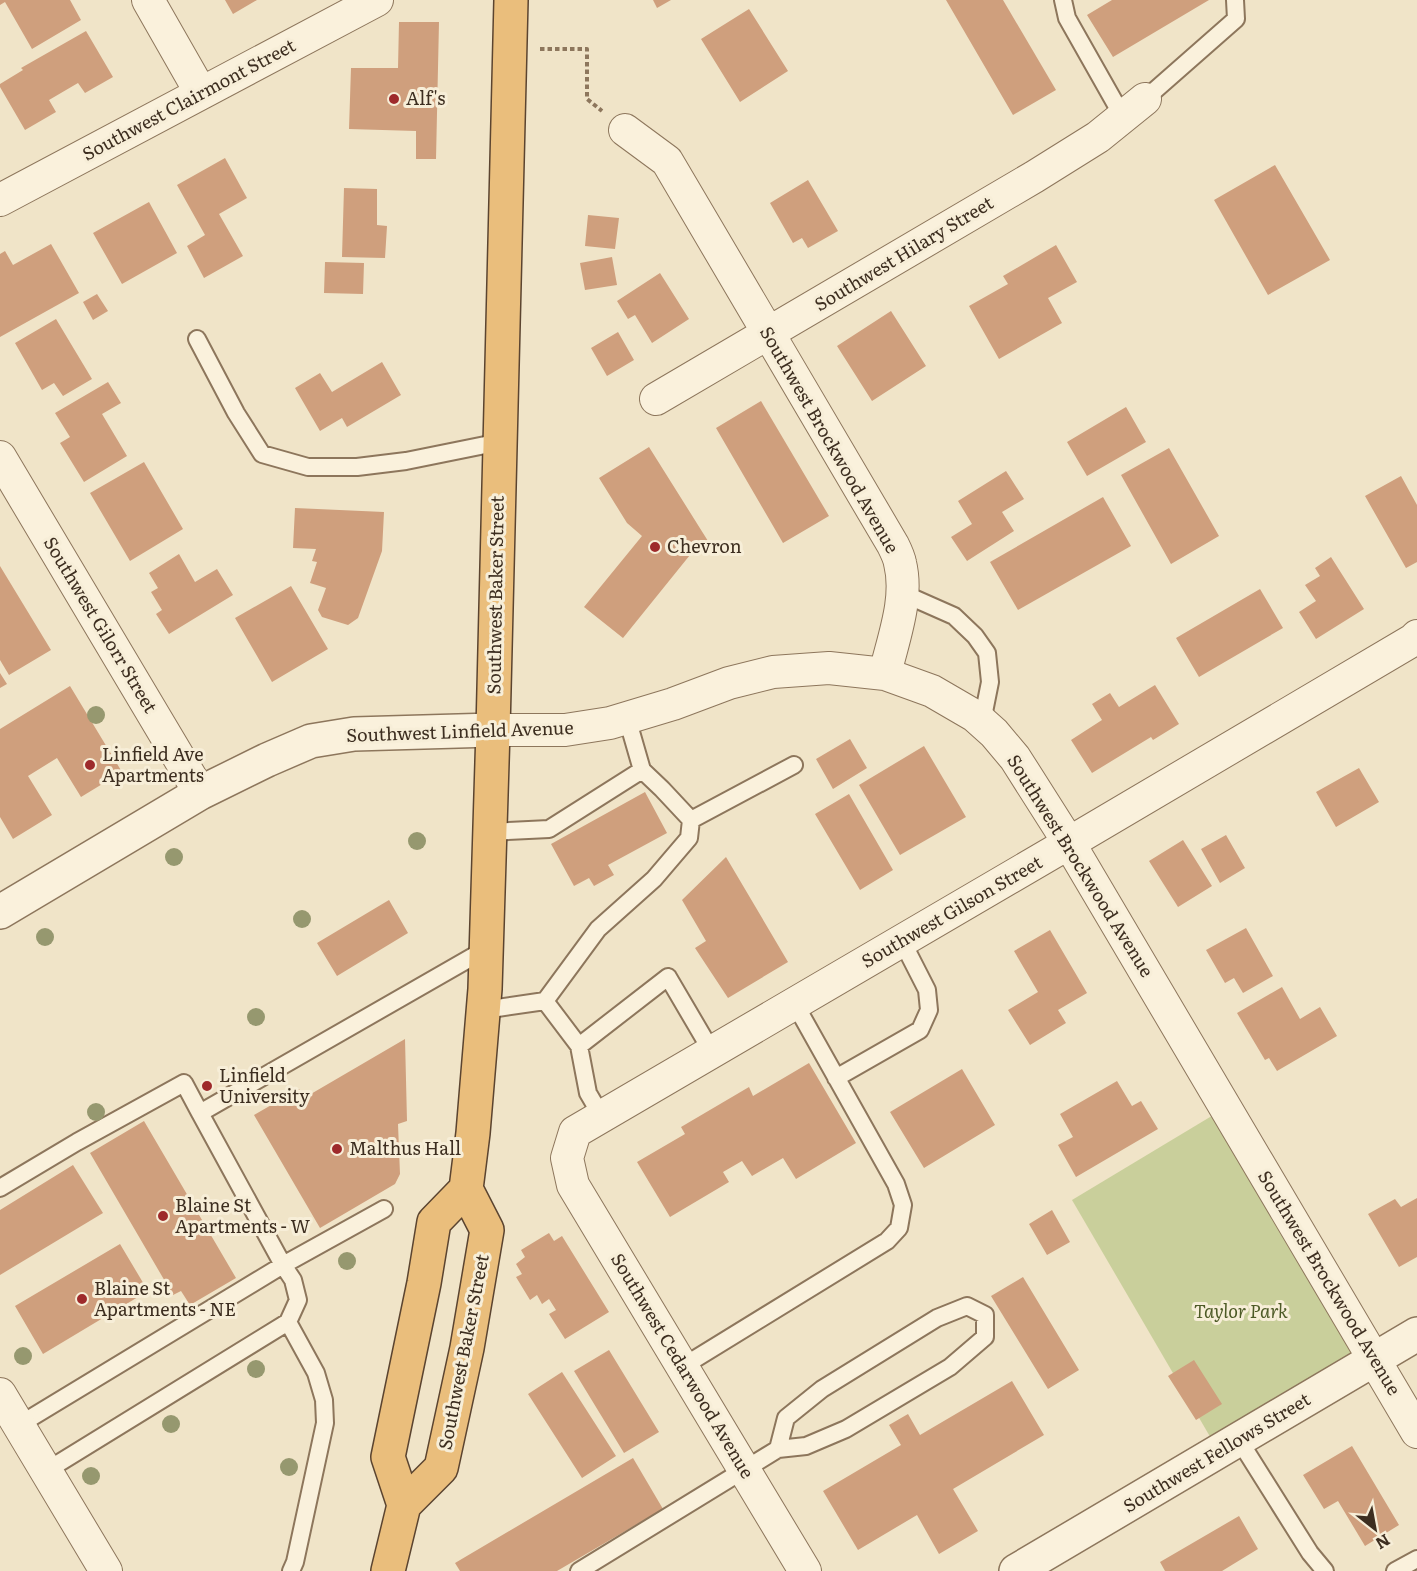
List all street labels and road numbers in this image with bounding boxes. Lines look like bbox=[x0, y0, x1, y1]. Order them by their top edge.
street label: Southwest Clairmont Street bbox=[77, 31, 300, 166]
street label: Southwest Hilary Street bbox=[809, 188, 998, 317]
street label: Southwest Brockwood Avenue bbox=[754, 321, 907, 558]
street label: Southwest Baker Street bbox=[479, 495, 510, 695]
street label: Southwest Gilorr Street bbox=[38, 531, 165, 718]
street label: Southwest Linfield Avenue bbox=[346, 713, 574, 748]
street label: Southwest Brockwood Avenue bbox=[1001, 749, 1161, 982]
street label: Southwest Gilson Street bbox=[856, 847, 1047, 974]
street label: Southwest Brockwood Avenue bbox=[1252, 1165, 1408, 1400]
street label: Southwest Cedarwood Avenue bbox=[605, 1247, 762, 1483]
street label: Southwest Baker Street bbox=[430, 1251, 495, 1452]
street label: Southwest Fellows Street bbox=[1118, 1385, 1316, 1518]

